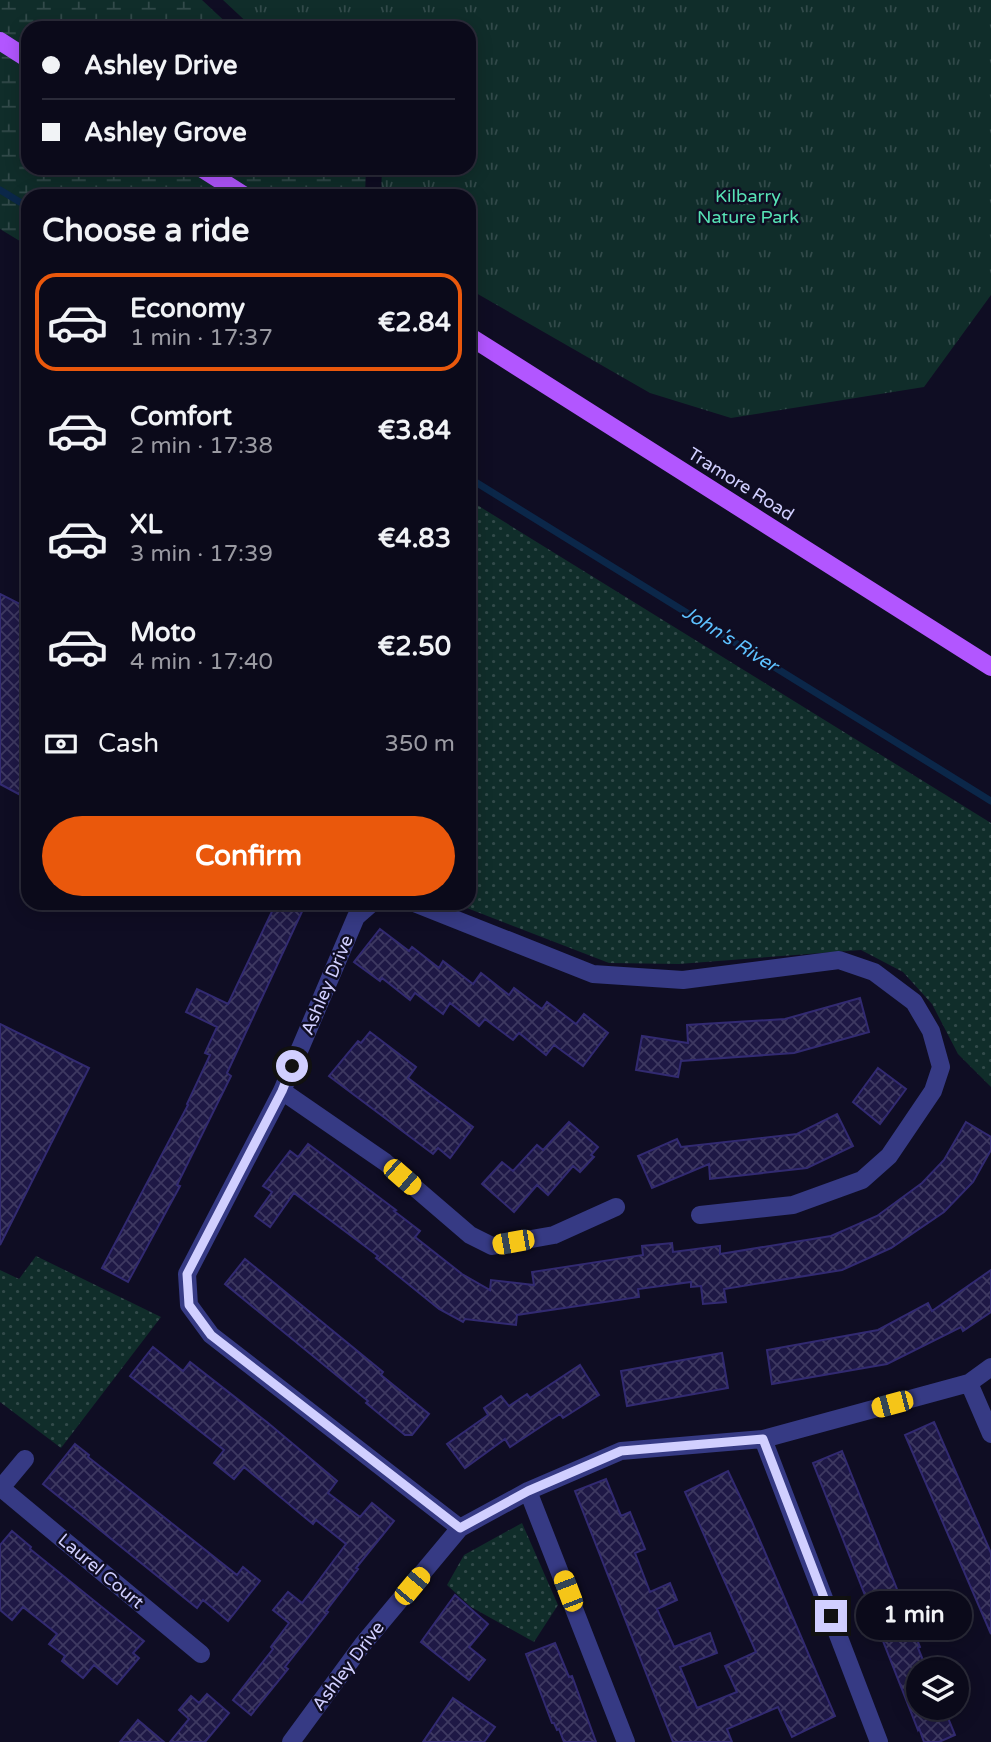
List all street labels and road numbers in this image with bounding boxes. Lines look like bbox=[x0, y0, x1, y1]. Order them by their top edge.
street label: Tramore Road bbox=[684, 443, 798, 525]
street label: Ashley Drive bbox=[296, 932, 358, 1038]
street label: Laurel Court bbox=[54, 1529, 148, 1613]
street label: Ashley Drive bbox=[307, 1617, 389, 1715]

